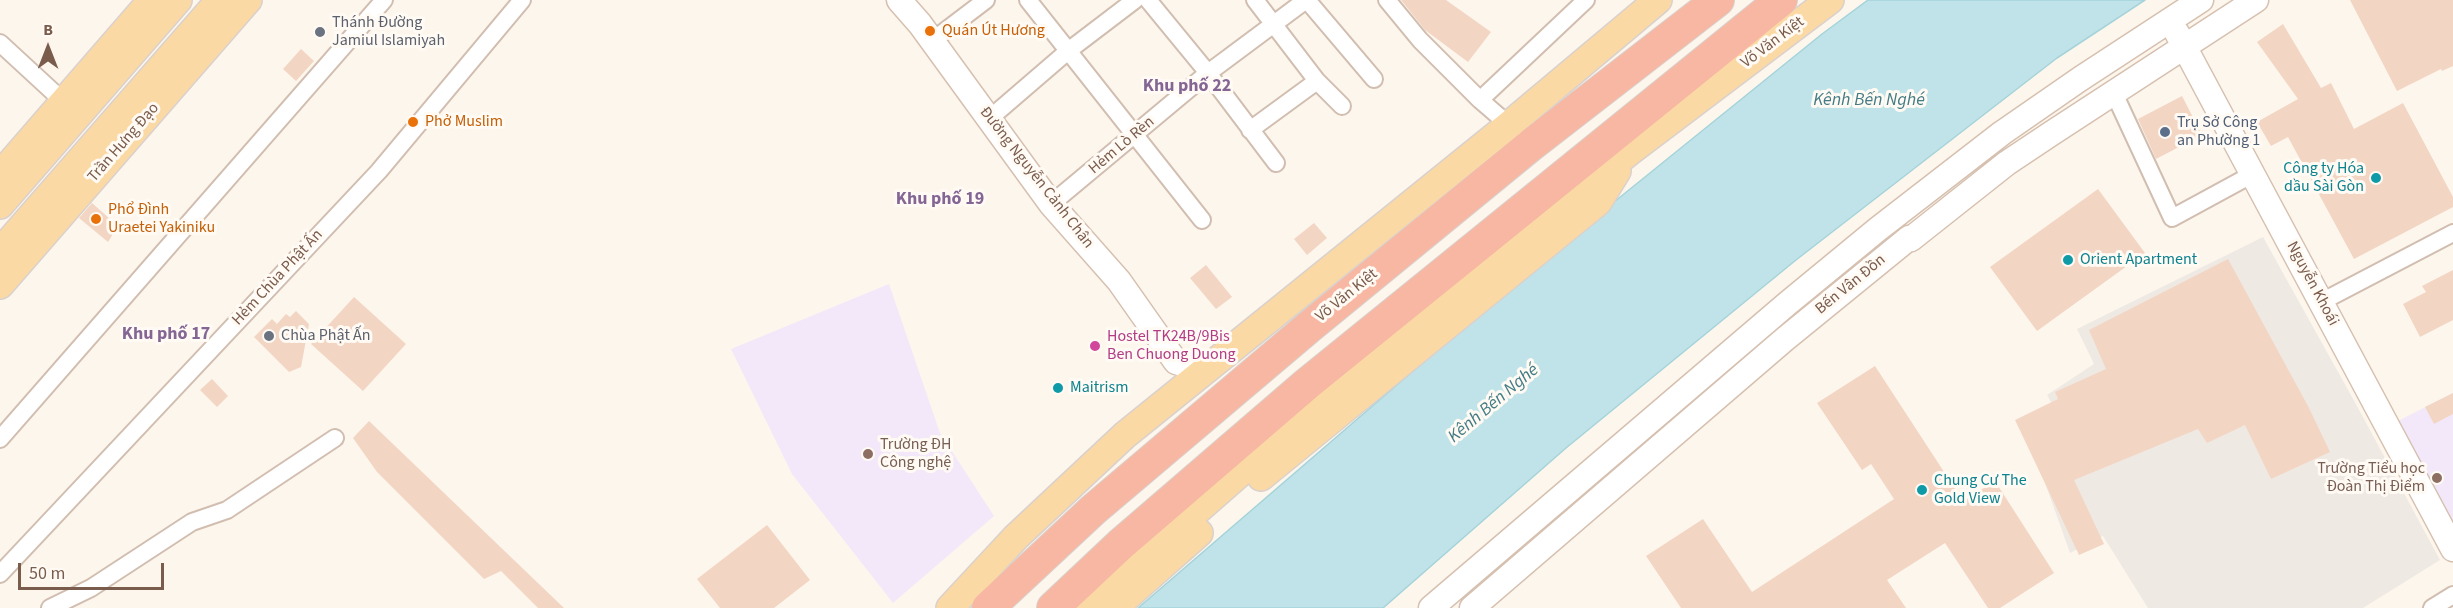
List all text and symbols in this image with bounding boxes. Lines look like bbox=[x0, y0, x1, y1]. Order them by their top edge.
place label: Thánh Đường Jamiul Islamiyah bbox=[332, 13, 445, 51]
street label: Võ Văn Kiệt bbox=[1738, 13, 1808, 73]
north arrow bbox=[18, 18, 78, 78]
text: B bbox=[43, 19, 53, 41]
place label: Quán Út Hương bbox=[942, 21, 1045, 41]
marker: Quán Út Hương bbox=[923, 24, 937, 38]
marker: Thánh Đường Jamiul Islamiyah bbox=[313, 25, 327, 39]
district label: Khu phố 22 bbox=[1143, 76, 1231, 98]
water label: Kênh Bến Nghé bbox=[1813, 90, 1925, 112]
street label: Trần Hưng Đạo bbox=[84, 99, 164, 187]
street label: Đường Nguyễn Cảnh Chân bbox=[975, 103, 1097, 253]
place label: Phở Muslim bbox=[425, 112, 503, 132]
street label: Hẻm Lò Rèn bbox=[1085, 113, 1159, 179]
place label: Trụ Sở Công an Phường 1 bbox=[2177, 113, 2260, 151]
marker: Phở Muslim bbox=[406, 115, 420, 129]
marker: Trụ Sở Công an Phường 1 bbox=[2158, 125, 2172, 139]
place label: Công ty Hóa dầu Sài Gòn bbox=[2283, 159, 2364, 197]
marker: Công ty Hóa dầu Sài Gòn bbox=[2369, 171, 2383, 185]
district label: Khu phố 19 bbox=[896, 189, 984, 211]
place label: Phổ Đình Uraetei Yakiniku bbox=[108, 200, 215, 238]
marker: Phổ Đình Uraetei Yakiniku bbox=[89, 212, 103, 226]
street label: Hẻm Chùa Phật Ấn bbox=[229, 226, 327, 330]
street label: Nguyễn Khoái bbox=[2282, 239, 2342, 329]
place label: Orient Apartment bbox=[2080, 250, 2197, 270]
street label: Bến Vân Đồn bbox=[1812, 251, 1890, 319]
marker: Orient Apartment bbox=[2061, 253, 2075, 267]
street label: Võ Văn Kiệt bbox=[1312, 265, 1382, 327]
district label: Khu phố 17 bbox=[122, 324, 210, 346]
place label: Chùa Phật Ấn bbox=[281, 326, 370, 346]
place label: Hostel TK24B/9Bis Ben Chuong Duong bbox=[1107, 327, 1236, 365]
marker: Chùa Phật Ấn bbox=[262, 329, 276, 343]
marker: Hostel TK24B/9Bis Ben Chuong Duong bbox=[1088, 339, 1102, 353]
water label: Kênh Bến Nghé bbox=[1444, 360, 1544, 448]
place label: Maitrism bbox=[1070, 378, 1128, 398]
marker: Maitrism bbox=[1051, 381, 1065, 395]
place label: Trường ĐH Công nghệ bbox=[880, 435, 951, 473]
marker: Trường ĐH Công nghệ bbox=[861, 447, 875, 461]
place label: Trường Tiểu học Đoàn Thị Điểm bbox=[2317, 459, 2425, 497]
place label: Chung Cư The Gold View bbox=[1934, 471, 2027, 509]
marker: Trường Tiểu học Đoàn Thị Điểm bbox=[2430, 471, 2444, 485]
marker: Chung Cư The Gold View bbox=[1915, 483, 1929, 497]
scale bar bbox=[21, 551, 166, 589]
text: 50 m bbox=[29, 561, 65, 586]

